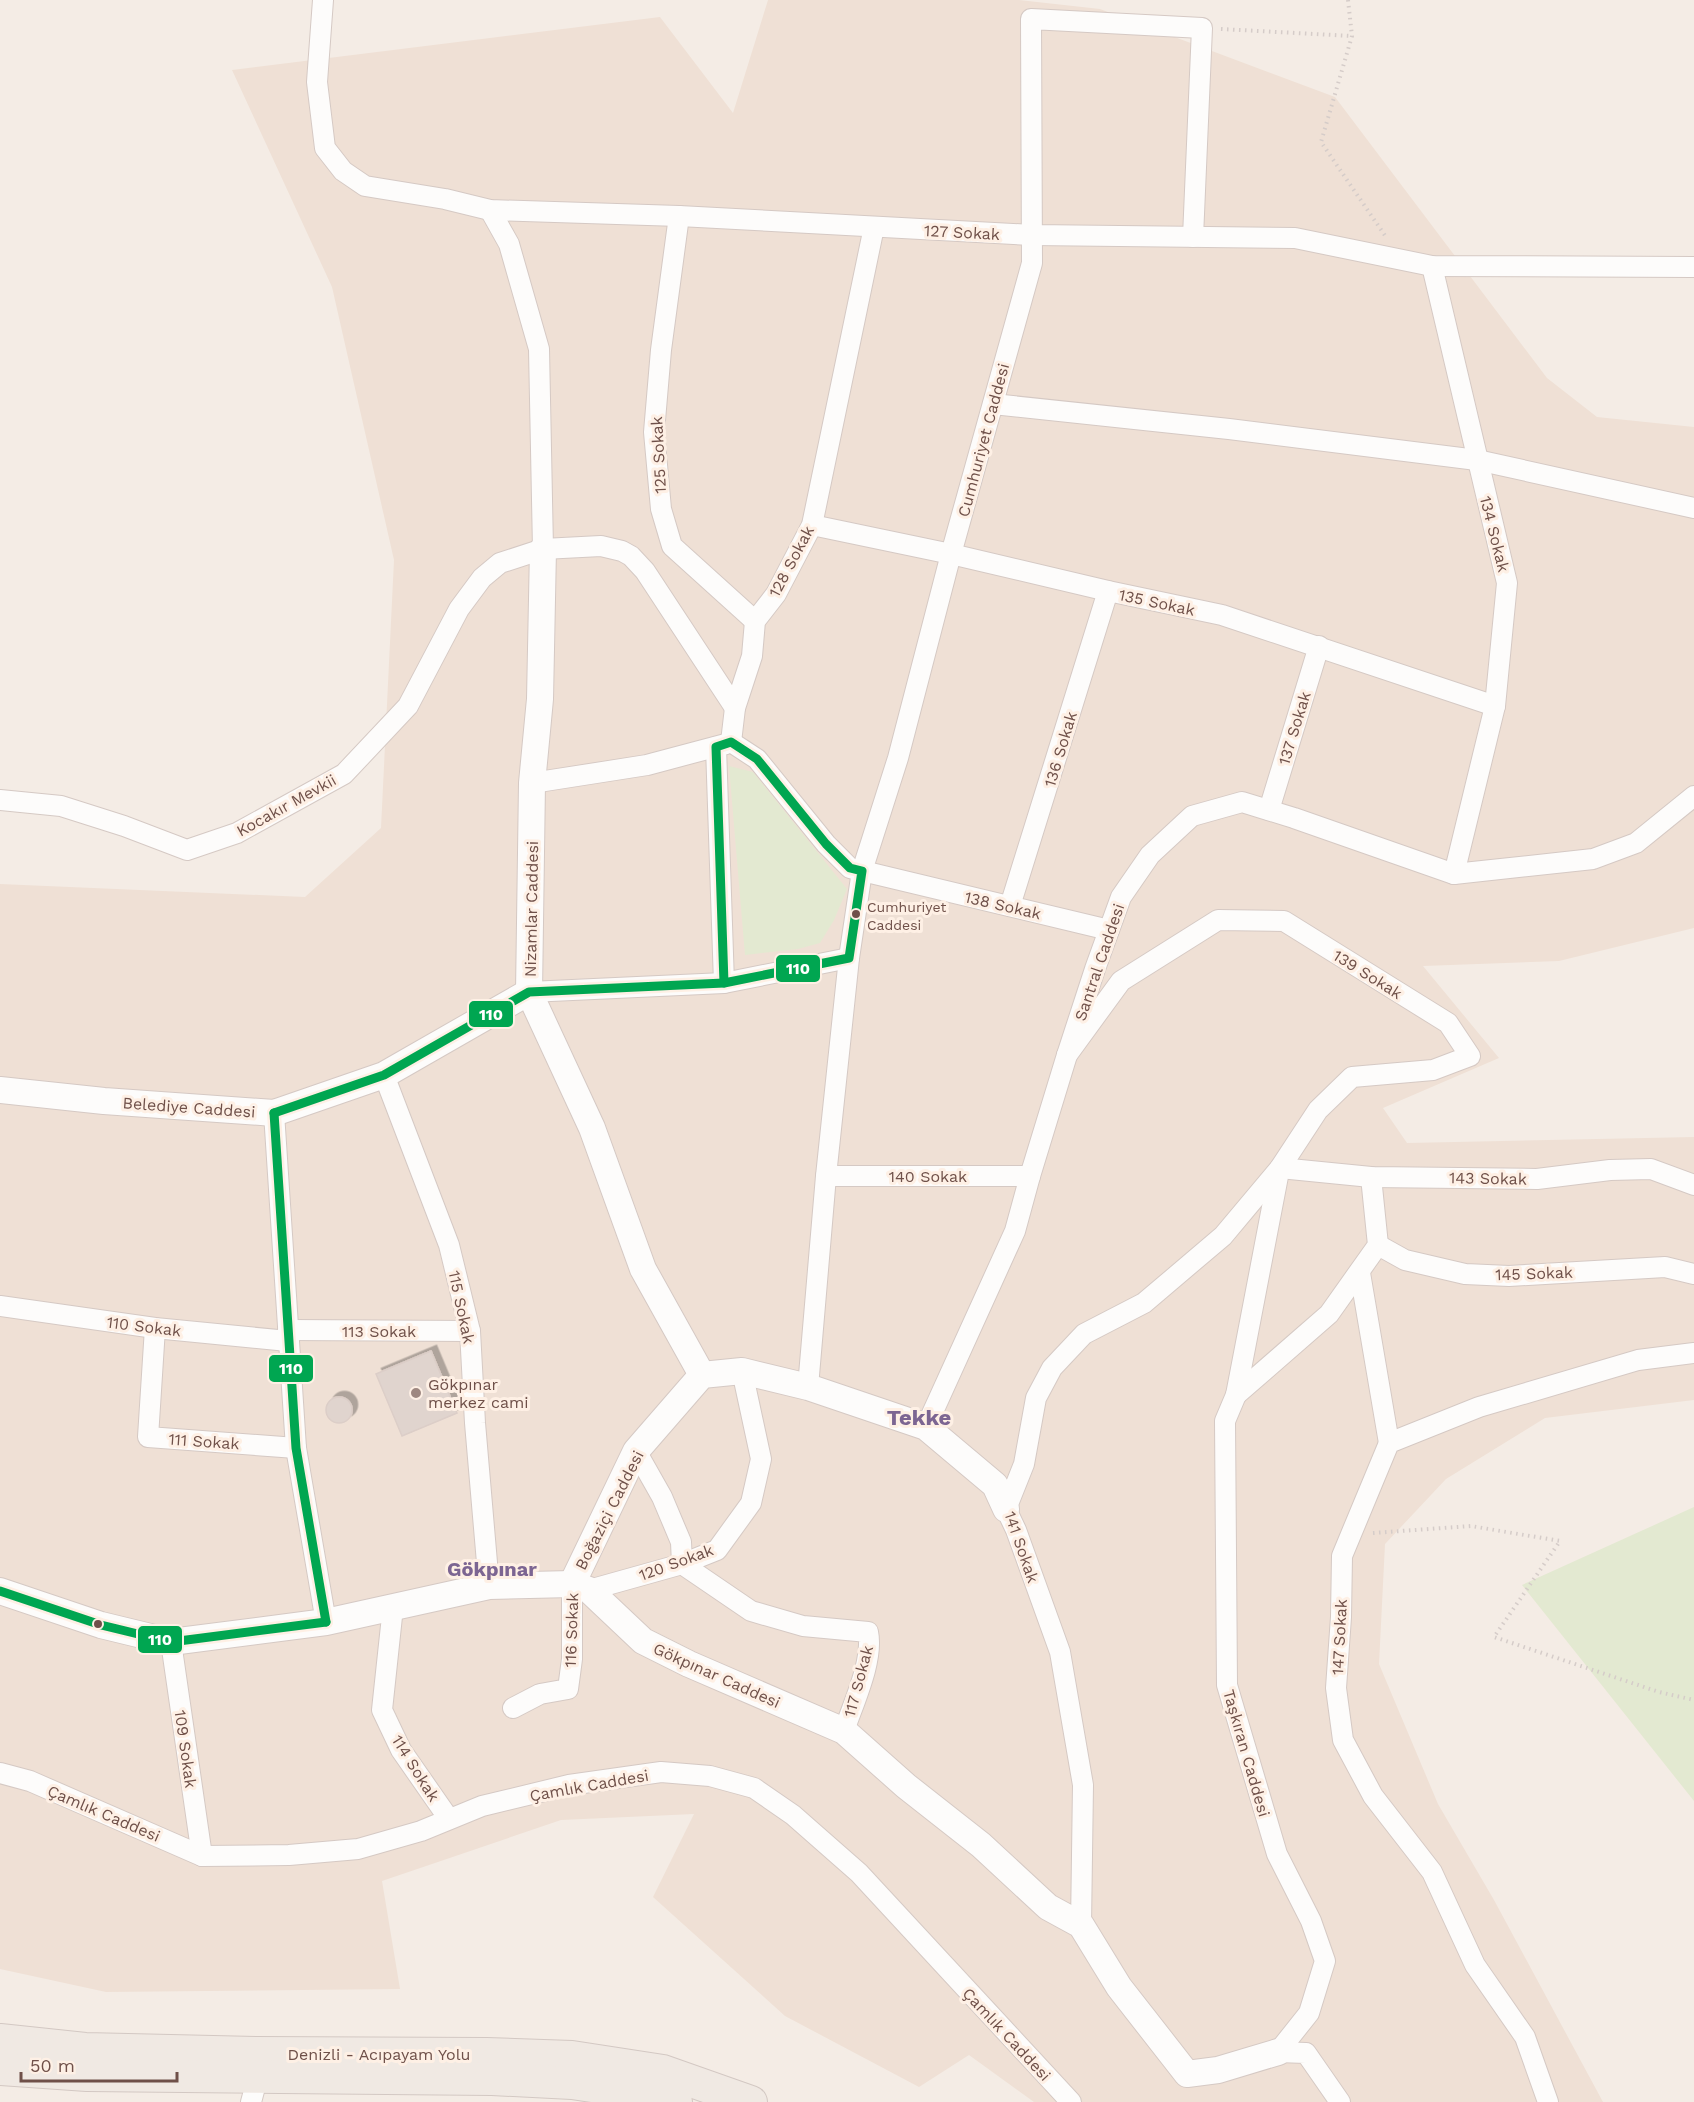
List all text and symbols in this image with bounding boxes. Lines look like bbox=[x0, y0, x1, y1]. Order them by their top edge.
street label: 127 Sokak bbox=[923, 221, 1000, 244]
street label: Cumhuriyet Caddesi bbox=[954, 361, 1013, 519]
street label: 125 Sokak bbox=[647, 416, 670, 494]
street label: 134 Sokak bbox=[1476, 494, 1513, 574]
street label: 128 Sokak bbox=[765, 522, 818, 600]
street label: 135 Sokak bbox=[1117, 585, 1197, 620]
street label: 137 Sokak bbox=[1274, 689, 1315, 767]
street label: 136 Sokak bbox=[1040, 709, 1081, 789]
street label: Kocakır Mevkii bbox=[233, 770, 339, 841]
street label: Nizamlar Caddesi bbox=[521, 841, 542, 977]
street label: 138 Sokak bbox=[963, 887, 1043, 923]
place label: Cumhuriyet Caddesi bbox=[867, 899, 946, 933]
street label: Santral Caddesi bbox=[1070, 901, 1128, 1023]
marker: Cumhuriyet Caddesi bbox=[850, 908, 862, 920]
street label: 139 Sokak bbox=[1330, 946, 1406, 1003]
line badge: 110 bbox=[775, 954, 821, 983]
text: 110 bbox=[786, 959, 810, 978]
line badge: 110 bbox=[468, 1000, 514, 1028]
text: 110 bbox=[479, 1005, 503, 1024]
street label: Belediye Caddesi bbox=[122, 1093, 256, 1122]
street label: 140 Sokak bbox=[889, 1167, 967, 1186]
street label: 143 Sokak bbox=[1449, 1168, 1527, 1189]
street label: 145 Sokak bbox=[1495, 1263, 1573, 1284]
street label: 115 Sokak bbox=[445, 1269, 479, 1345]
street label: 110 Sokak bbox=[106, 1313, 182, 1340]
street label: 113 Sokak bbox=[342, 1322, 416, 1341]
line badge: 110 bbox=[268, 1354, 314, 1383]
text: 110 bbox=[279, 1359, 303, 1378]
place label: Gökpınar merkez cami bbox=[428, 1375, 529, 1412]
marker: Gökpınar merkez cami bbox=[409, 1386, 423, 1400]
district label: Tekke bbox=[887, 1405, 951, 1430]
street label: 111 Sokak bbox=[168, 1430, 240, 1453]
street label: Boğaziçi Caddesi bbox=[571, 1448, 648, 1573]
street label: 141 Sokak bbox=[1000, 1509, 1043, 1585]
street label: 120 Sokak bbox=[636, 1540, 716, 1585]
district label: Gökpınar bbox=[447, 1557, 537, 1581]
street label: 116 Sokak bbox=[561, 1592, 582, 1668]
street label: 147 Sokak bbox=[1328, 1599, 1351, 1676]
unlabelled marker bbox=[92, 1618, 104, 1630]
line badge: 110 bbox=[137, 1625, 183, 1654]
text: 110 bbox=[148, 1630, 172, 1649]
street label: Gökpınar Caddesi bbox=[650, 1639, 783, 1712]
street label: 117 Sokak bbox=[840, 1643, 877, 1719]
street label: Taşkıran Caddesi bbox=[1219, 1687, 1274, 1819]
street label: 109 Sokak bbox=[171, 1709, 200, 1789]
street label: 114 Sokak bbox=[388, 1732, 443, 1805]
street label: Çamlık Caddesi bbox=[528, 1766, 650, 1805]
street label: Çamlık Caddesi bbox=[45, 1781, 163, 1846]
street label: Çamlık Caddesi bbox=[959, 1984, 1055, 2085]
scale bar bbox=[21, 2045, 177, 2083]
street label: Denizli - Acıpayam Yolu bbox=[288, 2045, 470, 2064]
text: 50 m bbox=[30, 2055, 75, 2076]

